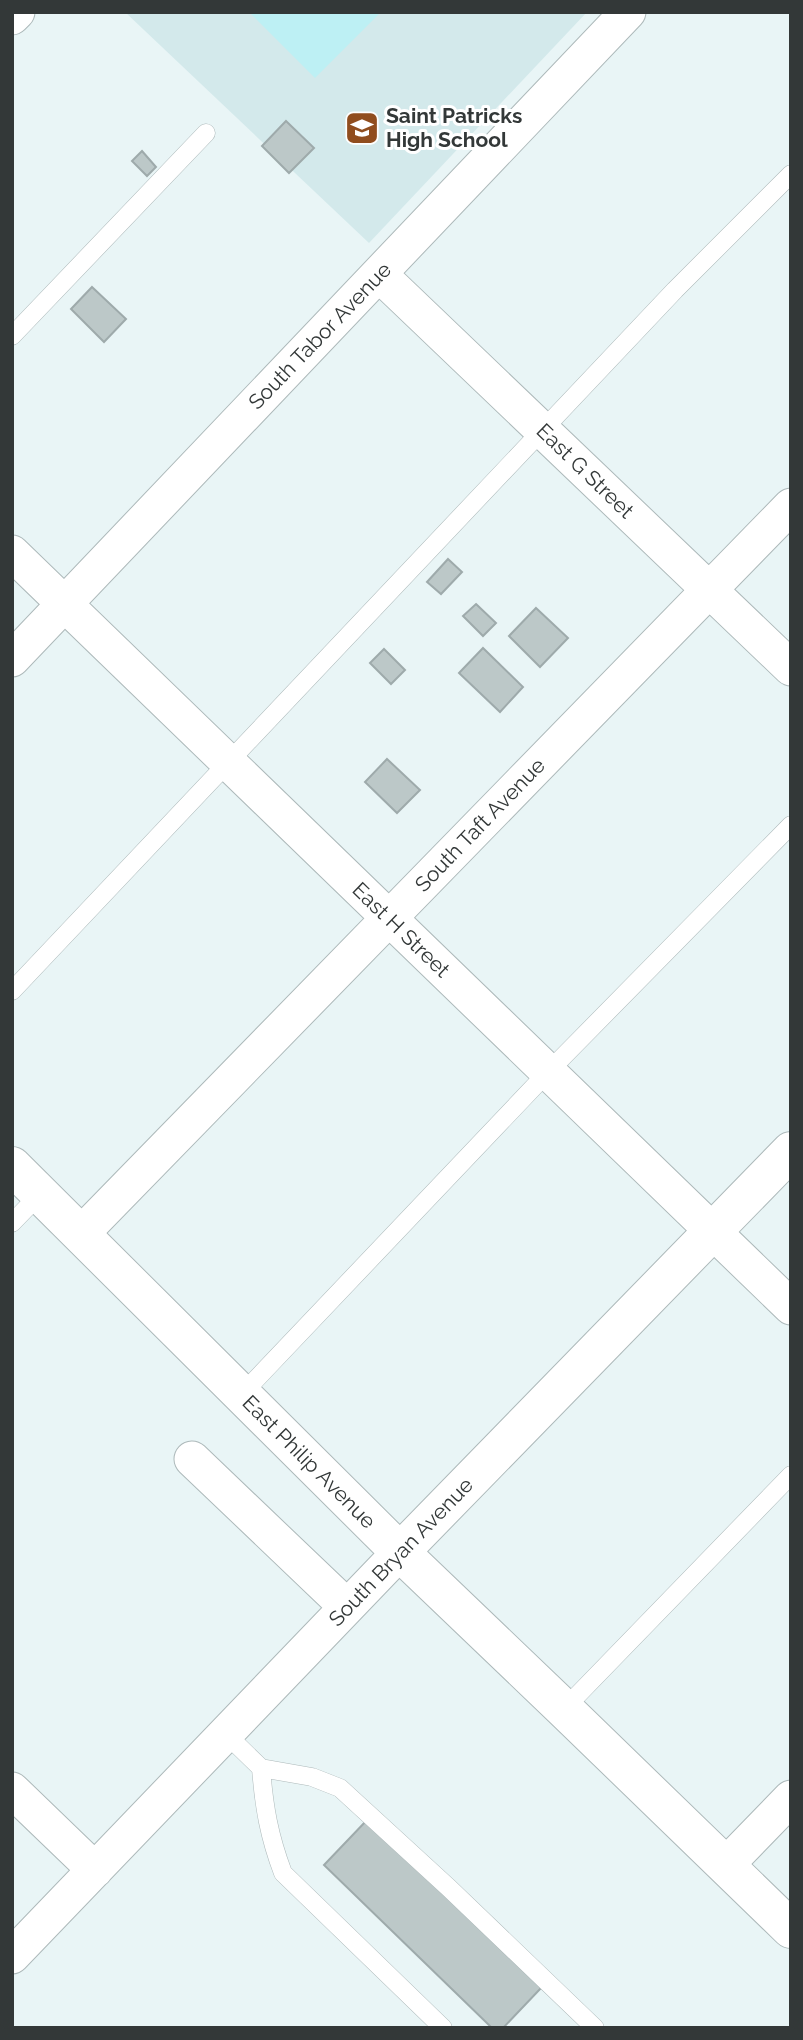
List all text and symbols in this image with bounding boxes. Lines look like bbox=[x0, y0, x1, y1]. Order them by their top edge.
place label: Saint Patricks High School bbox=[386, 103, 522, 152]
school or university icon: Saint Patricks High School bbox=[343, 109, 381, 147]
street label: South Tabor Avenue bbox=[243, 257, 396, 414]
street label: East G Street bbox=[532, 418, 639, 523]
street label: South Taft Avenue bbox=[409, 753, 550, 897]
street label: East H Street bbox=[347, 877, 455, 982]
street label: East Philip Avenue bbox=[237, 1390, 381, 1534]
street label: South Bryan Avenue bbox=[323, 1472, 478, 1631]

